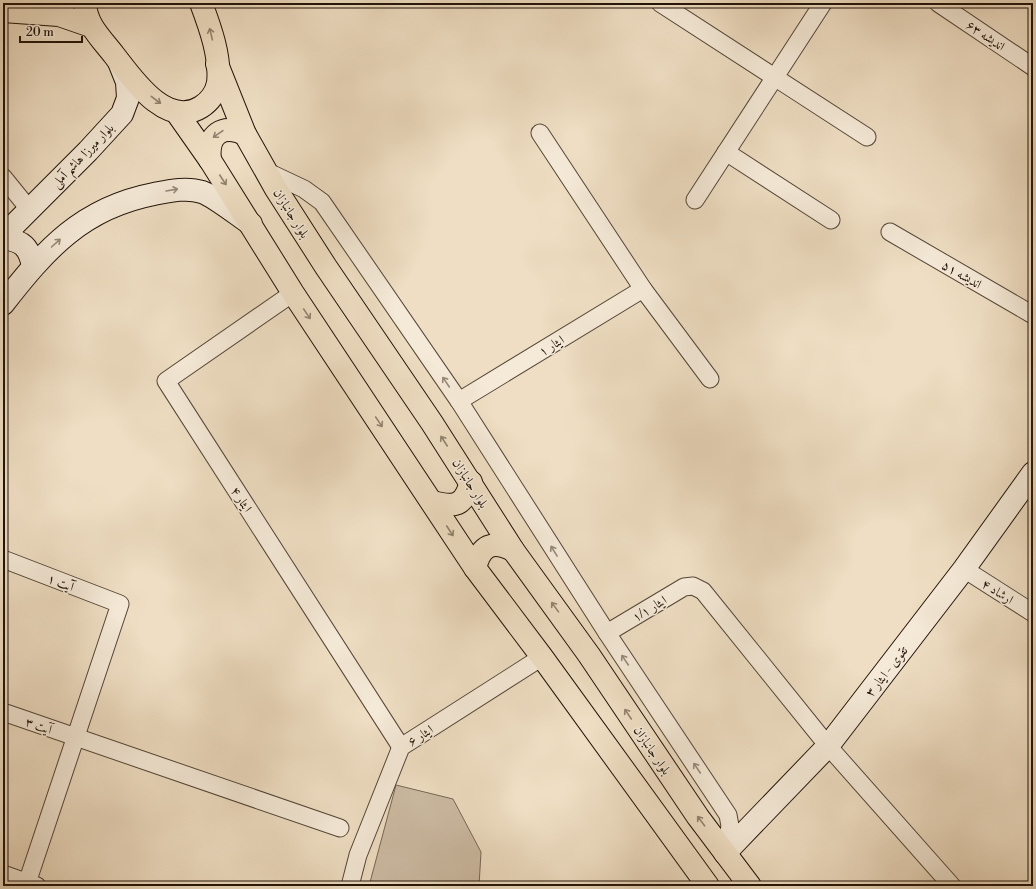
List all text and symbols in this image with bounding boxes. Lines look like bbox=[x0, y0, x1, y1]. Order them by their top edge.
street label: اندیشه ۶۳ bbox=[963, 17, 1008, 55]
scale bar bbox=[20, 18, 82, 44]
text: 20 m bbox=[26, 25, 54, 40]
one-way arrow bbox=[207, 28, 215, 41]
one-way arrow bbox=[150, 96, 161, 104]
street label: بلوار میرزا هاشم آملی bbox=[48, 120, 121, 195]
one-way arrow bbox=[213, 130, 224, 138]
one-way arrow bbox=[219, 174, 227, 186]
one-way arrow bbox=[165, 186, 178, 194]
street label: بلوار جانبازان bbox=[270, 186, 313, 241]
one-way arrow bbox=[50, 239, 60, 248]
street label: اندیشه ۵۱ bbox=[939, 257, 984, 293]
one-way arrow bbox=[303, 308, 311, 319]
street label: ایثار ۱ bbox=[536, 332, 567, 360]
one-way arrow bbox=[442, 377, 450, 388]
one-way arrow bbox=[375, 416, 383, 427]
one-way arrow bbox=[440, 435, 448, 446]
street label: بلوار جانبازان bbox=[449, 456, 492, 511]
street label: ایثار ۴ bbox=[227, 484, 255, 515]
one-way arrow bbox=[446, 525, 455, 536]
one-way arrow bbox=[550, 545, 558, 556]
street label: آیت ۱ bbox=[45, 571, 77, 596]
street label: ارشاد ۴ bbox=[979, 576, 1016, 608]
street label: ایثار ۱/۱ bbox=[629, 592, 670, 625]
one-way arrow bbox=[551, 601, 559, 612]
street label: تقوی - ایثار ۳ bbox=[862, 643, 912, 700]
one-way arrow bbox=[620, 654, 628, 666]
one-way arrow bbox=[624, 708, 632, 720]
street label: آیت ۳ bbox=[23, 714, 55, 738]
street label: ایثار ۶ bbox=[405, 722, 436, 750]
street label: بلوار جانبازان bbox=[630, 723, 674, 778]
one-way arrow bbox=[693, 763, 701, 774]
one-way arrow bbox=[697, 816, 706, 827]

